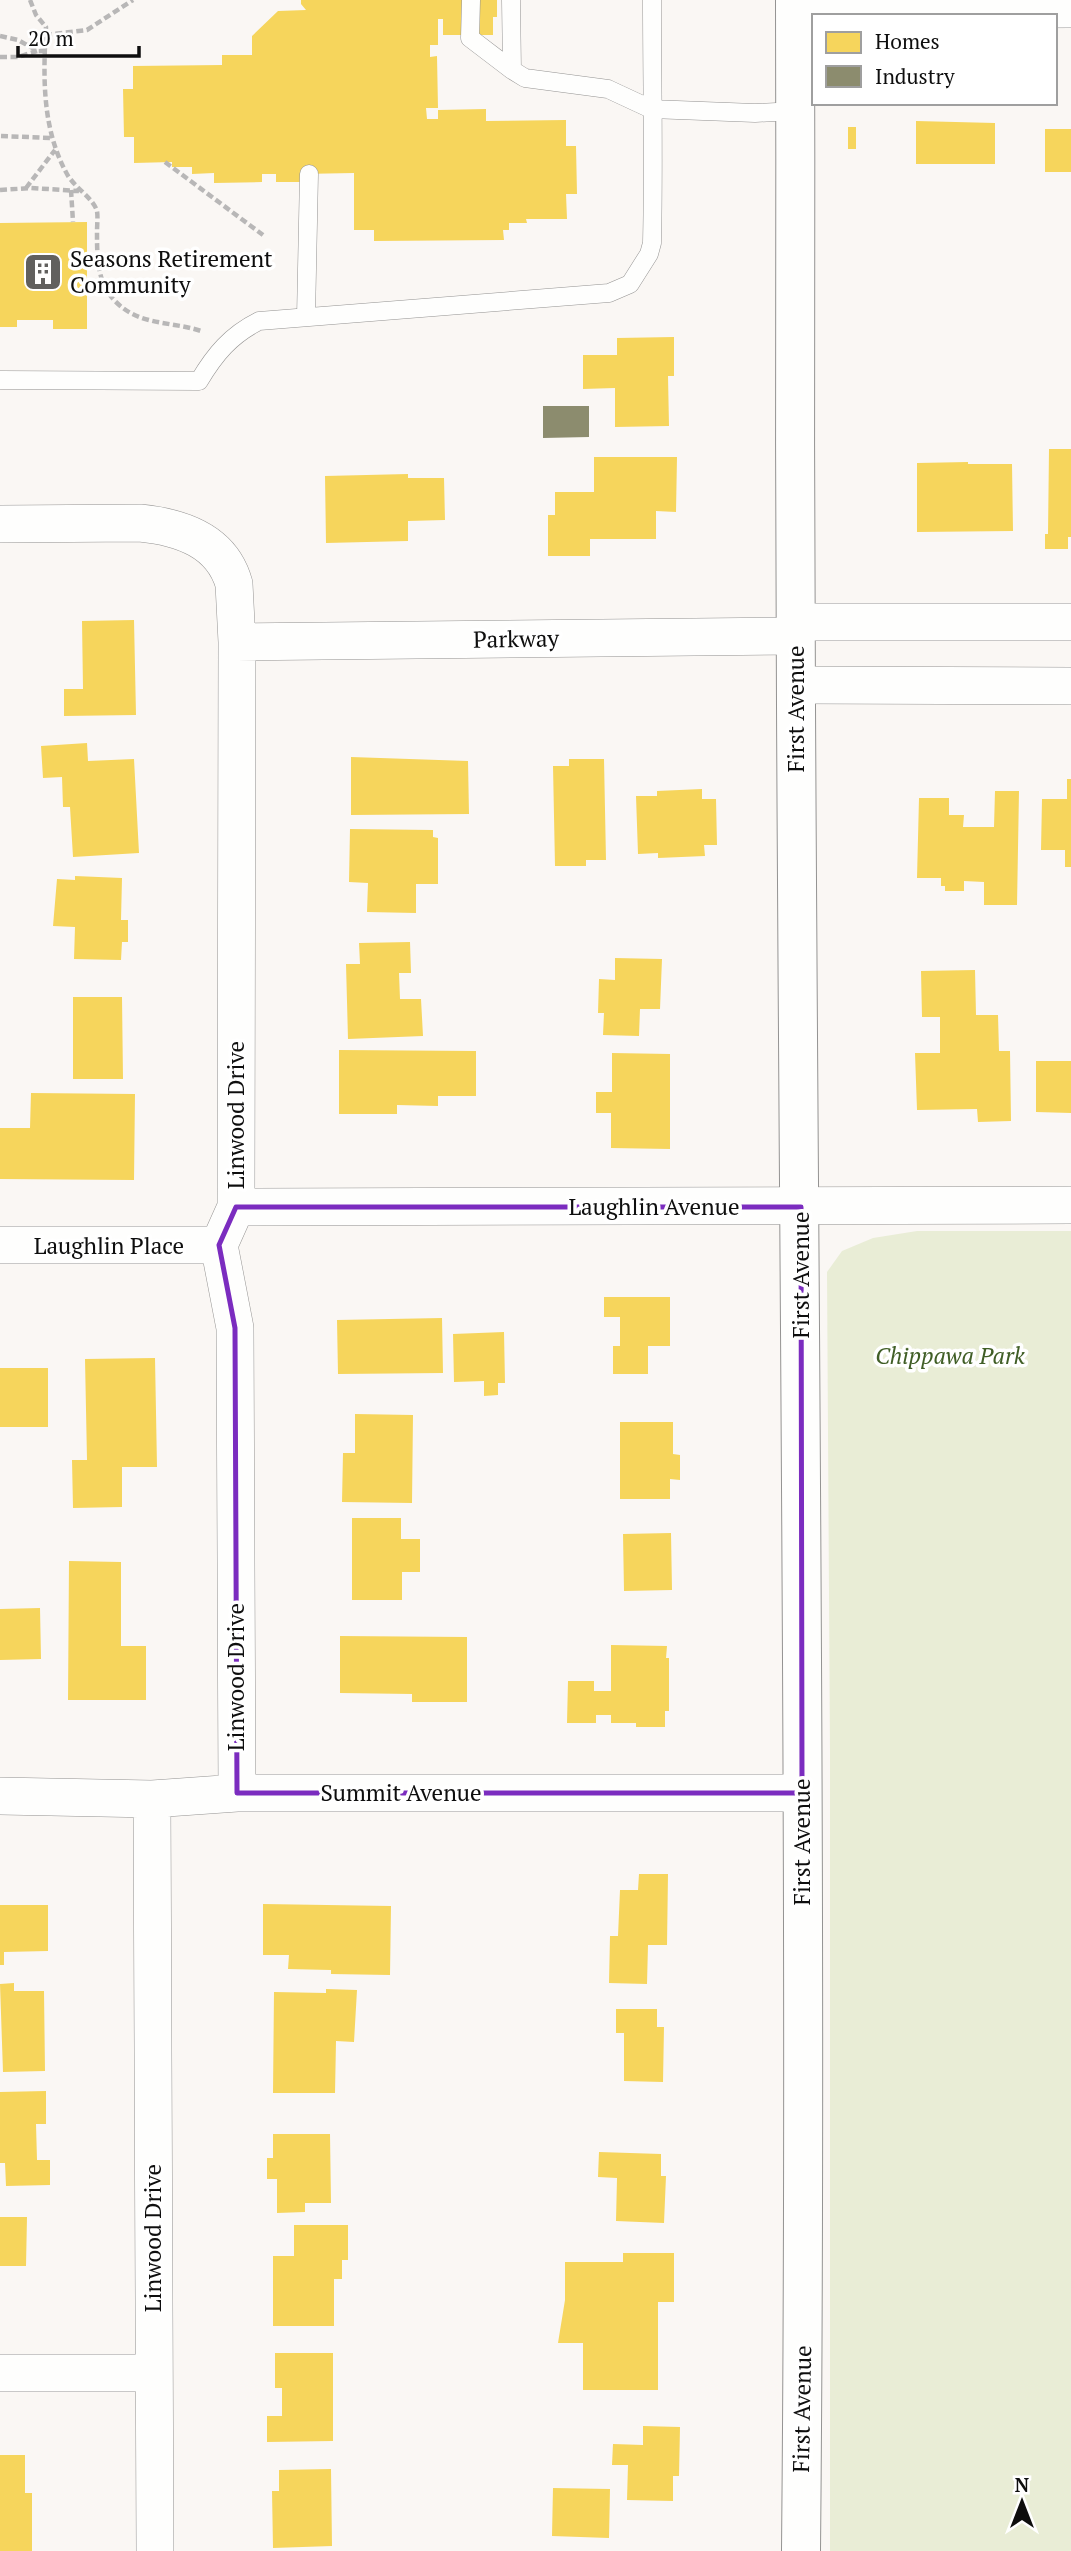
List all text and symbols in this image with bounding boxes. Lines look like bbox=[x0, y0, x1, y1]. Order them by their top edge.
scale bar bbox=[18, 14, 138, 58]
legend bbox=[812, 14, 1057, 105]
text: 20 m bbox=[28, 24, 74, 52]
text: Homes bbox=[875, 27, 940, 55]
text: Industry bbox=[875, 62, 955, 90]
place label: Seasons Retirement Community bbox=[70, 243, 273, 300]
building icon: Seasons Retirement Community bbox=[22, 251, 64, 293]
street label: Parkway bbox=[473, 622, 560, 655]
street label: First Avenue bbox=[780, 645, 811, 773]
street label: Linwood Drive bbox=[220, 1041, 251, 1189]
street label: Laughlin Avenue bbox=[568, 1191, 740, 1222]
street label: First Avenue bbox=[785, 1211, 816, 1339]
street label: Laughlin Place bbox=[34, 1230, 184, 1261]
park label: Chippawa Park bbox=[875, 1340, 1026, 1371]
street label: Linwood Drive bbox=[220, 1603, 251, 1751]
street label: Summit Avenue bbox=[320, 1777, 482, 1808]
street label: First Avenue bbox=[786, 1778, 817, 1906]
street label: Linwood Drive bbox=[137, 2164, 168, 2312]
street label: First Avenue bbox=[785, 2345, 818, 2473]
north arrow bbox=[987, 2467, 1057, 2537]
text: N bbox=[1015, 2472, 1030, 2497]

